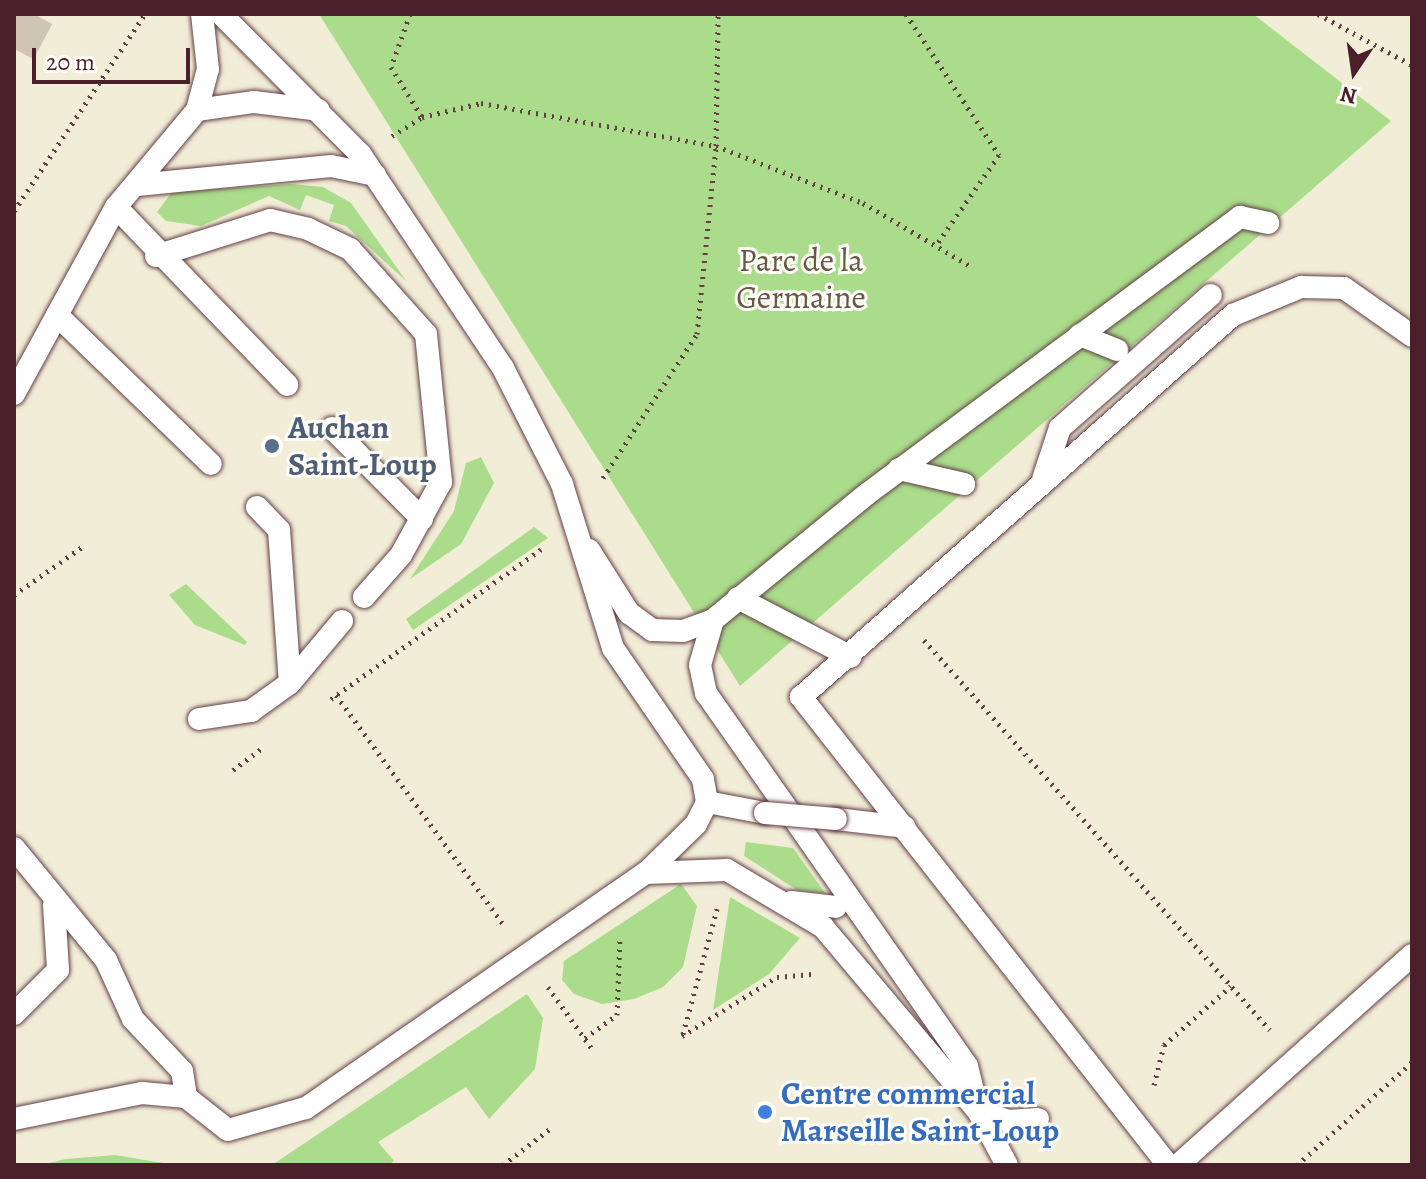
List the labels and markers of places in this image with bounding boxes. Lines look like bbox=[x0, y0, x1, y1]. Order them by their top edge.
place label: Auchan Saint-Loup bbox=[288, 409, 437, 484]
marker: Auchan Saint-Loup bbox=[263, 437, 281, 455]
place label: Centre commercial Marseille Saint-Loup bbox=[781, 1075, 1059, 1150]
marker: Centre commercial Marseille Saint-Loup bbox=[756, 1103, 774, 1121]

